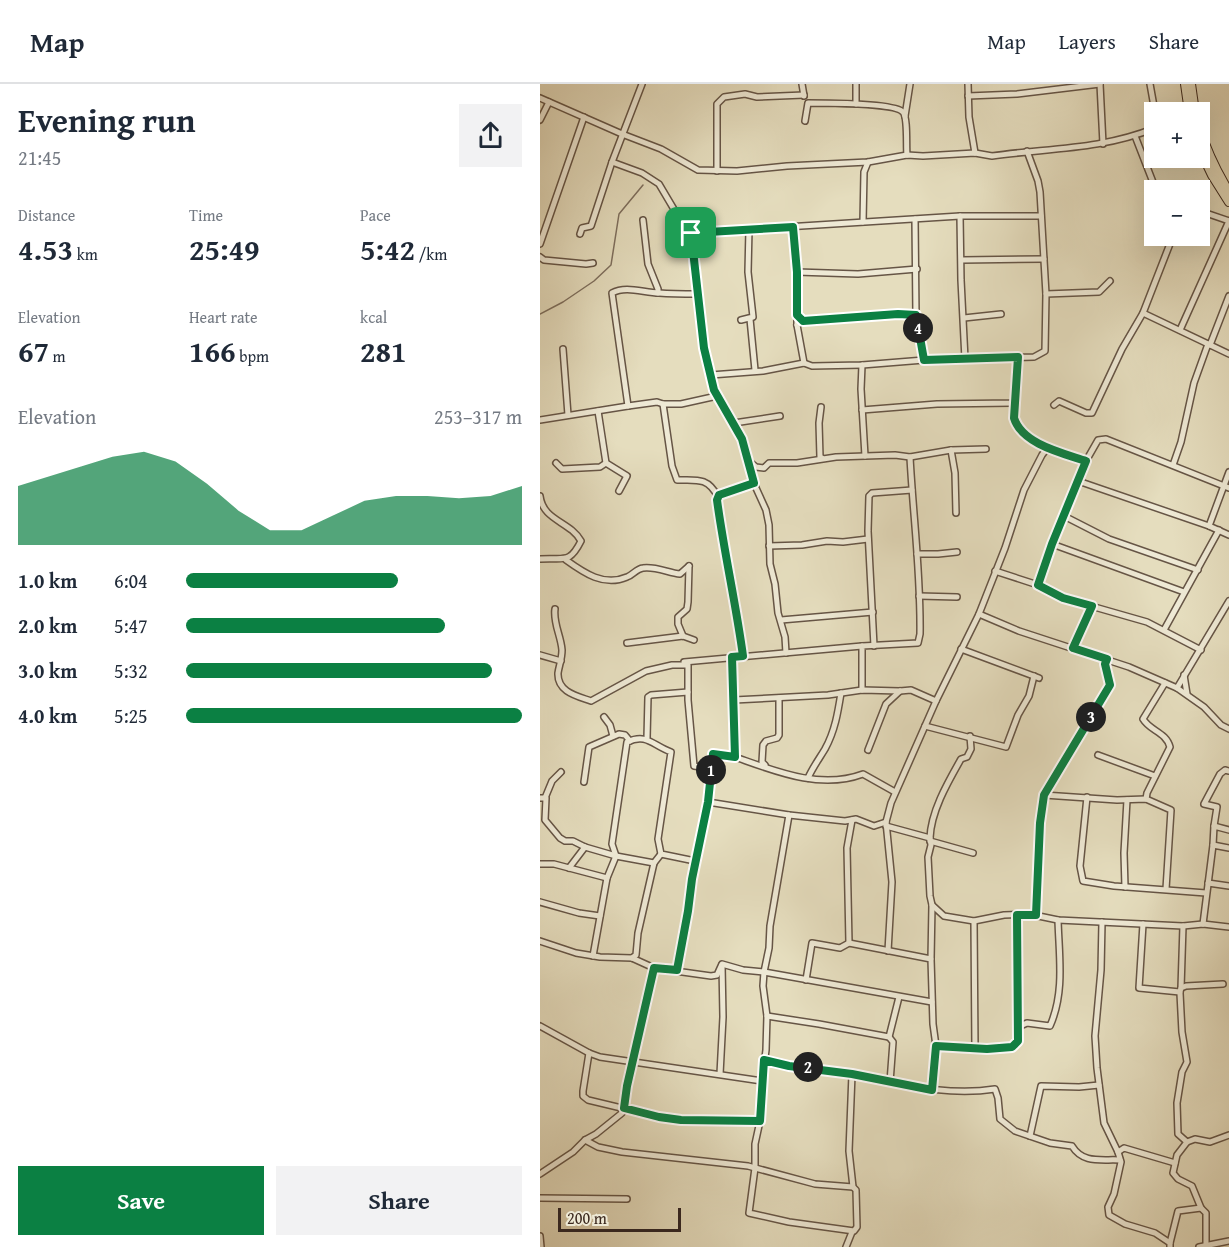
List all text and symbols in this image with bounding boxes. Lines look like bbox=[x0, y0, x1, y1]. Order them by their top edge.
text: Map bbox=[30, 21, 84, 62]
text: Map bbox=[987, 26, 1026, 57]
text: Layers bbox=[1059, 26, 1116, 57]
text: Share bbox=[1149, 26, 1199, 57]
text: Evening run bbox=[18, 96, 195, 144]
map controls bbox=[1144, 102, 1210, 246]
button: + bbox=[1144, 102, 1210, 168]
button: share bbox=[459, 104, 522, 167]
text: 21:45 bbox=[18, 143, 61, 172]
button: − bbox=[1144, 180, 1210, 246]
text: Distance bbox=[18, 203, 75, 227]
text: Time bbox=[189, 203, 223, 227]
text: Pace bbox=[360, 203, 391, 227]
pin bbox=[665, 207, 716, 258]
icon: arrive bbox=[674, 216, 707, 249]
text: 4.53 bbox=[18, 227, 73, 271]
text: 25:49 bbox=[189, 227, 260, 271]
text: 5:42 bbox=[360, 227, 415, 271]
text: km bbox=[73, 242, 98, 266]
text: /km bbox=[415, 242, 447, 266]
text: Elevation bbox=[18, 305, 81, 329]
text: Heart rate bbox=[189, 305, 258, 329]
text: kcal bbox=[360, 305, 387, 329]
pin: 4 bbox=[903, 313, 933, 343]
text: 4 bbox=[914, 316, 922, 340]
text: 67 bbox=[18, 329, 49, 373]
text: 166 bbox=[189, 329, 236, 373]
text: 281 bbox=[360, 329, 407, 373]
text: m bbox=[49, 344, 66, 368]
text: bpm bbox=[236, 344, 269, 368]
text: Elevation bbox=[18, 402, 96, 431]
text: 253–317 m bbox=[434, 402, 522, 431]
text: 1.0 km bbox=[18, 566, 77, 595]
text: 6:04 bbox=[114, 566, 148, 595]
text: 2.0 km bbox=[18, 611, 77, 640]
text: 5:47 bbox=[114, 611, 148, 640]
text: 3.0 km bbox=[18, 656, 77, 685]
text: 5:32 bbox=[114, 656, 148, 685]
text: 4.0 km bbox=[18, 701, 77, 730]
text: 5:25 bbox=[114, 701, 148, 730]
pin: 3 bbox=[1076, 702, 1106, 732]
text: 3 bbox=[1087, 705, 1095, 729]
pin: 1 bbox=[696, 755, 726, 785]
text: 1 bbox=[707, 758, 715, 782]
pin: 2 bbox=[793, 1052, 823, 1082]
text: 2 bbox=[804, 1055, 812, 1079]
button: Save bbox=[18, 1166, 264, 1235]
button: Share bbox=[276, 1166, 522, 1235]
scale bar bbox=[558, 1205, 681, 1232]
text: 200 m bbox=[567, 1206, 607, 1230]

